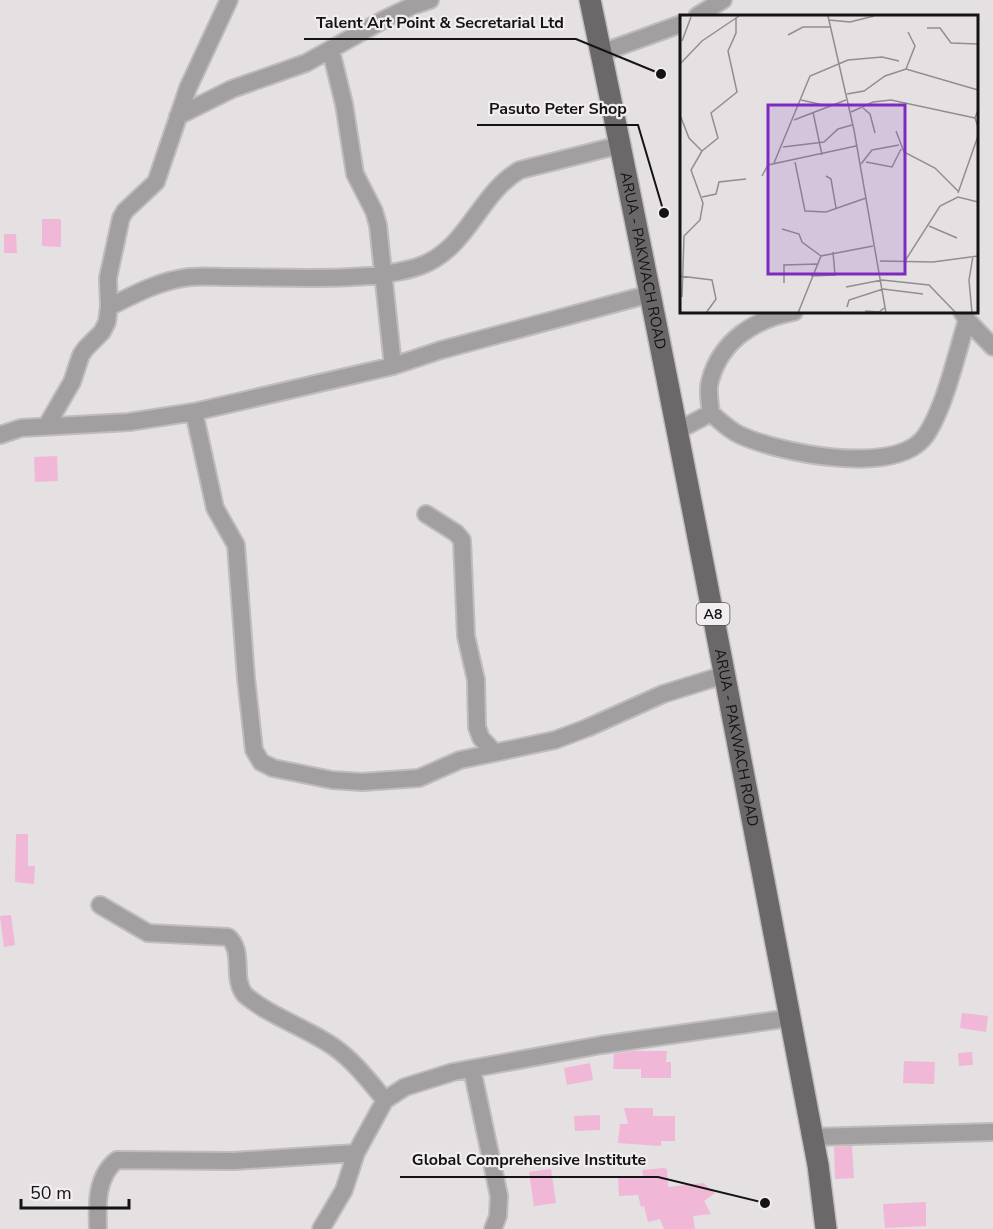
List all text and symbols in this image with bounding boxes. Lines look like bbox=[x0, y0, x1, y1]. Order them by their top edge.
callout: Talent Art Point & Secretarial Ltd bbox=[304, 5, 576, 39]
text: Talent Art Point & Secretarial Ltd bbox=[316, 12, 564, 34]
inset map bbox=[680, 15, 978, 314]
callout: Pasuto Peter Shop bbox=[477, 91, 638, 125]
text: Pasuto Peter Shop bbox=[489, 98, 627, 120]
street label: ARUA - PAKWACH ROAD bbox=[616, 170, 671, 351]
road number: A8 bbox=[696, 603, 730, 625]
street label: ARUA - PAKWACH ROAD bbox=[710, 647, 763, 828]
callout: Global Comprehensive Institute bbox=[400, 1143, 658, 1177]
text: Global Comprehensive Institute bbox=[412, 1149, 646, 1171]
scale bar bbox=[21, 1172, 129, 1210]
text: 50 m bbox=[30, 1181, 72, 1205]

